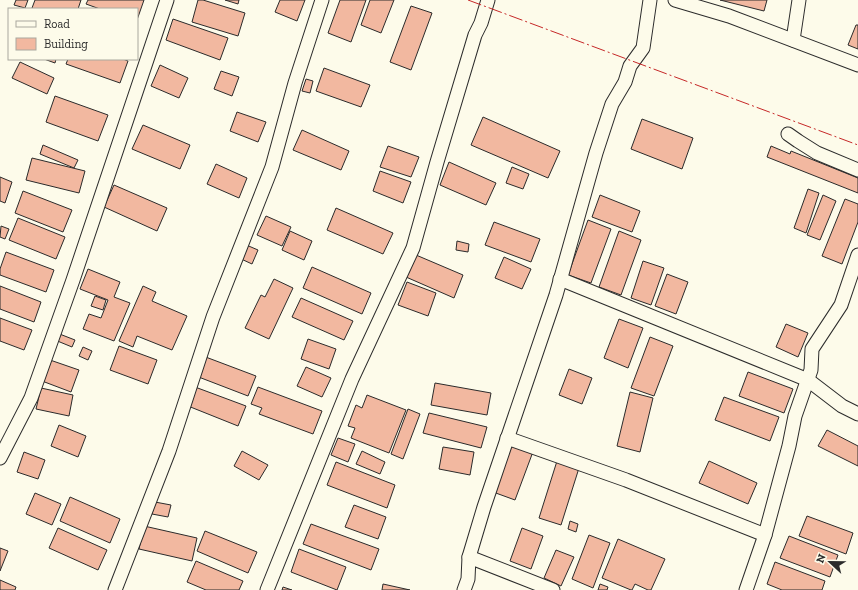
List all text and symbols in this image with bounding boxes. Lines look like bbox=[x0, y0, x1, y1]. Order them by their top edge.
legend bbox=[8, 8, 138, 60]
text: Road bbox=[44, 17, 70, 31]
text: Building bbox=[44, 37, 88, 51]
north arrow bbox=[810, 542, 850, 582]
text: N bbox=[814, 552, 829, 565]

